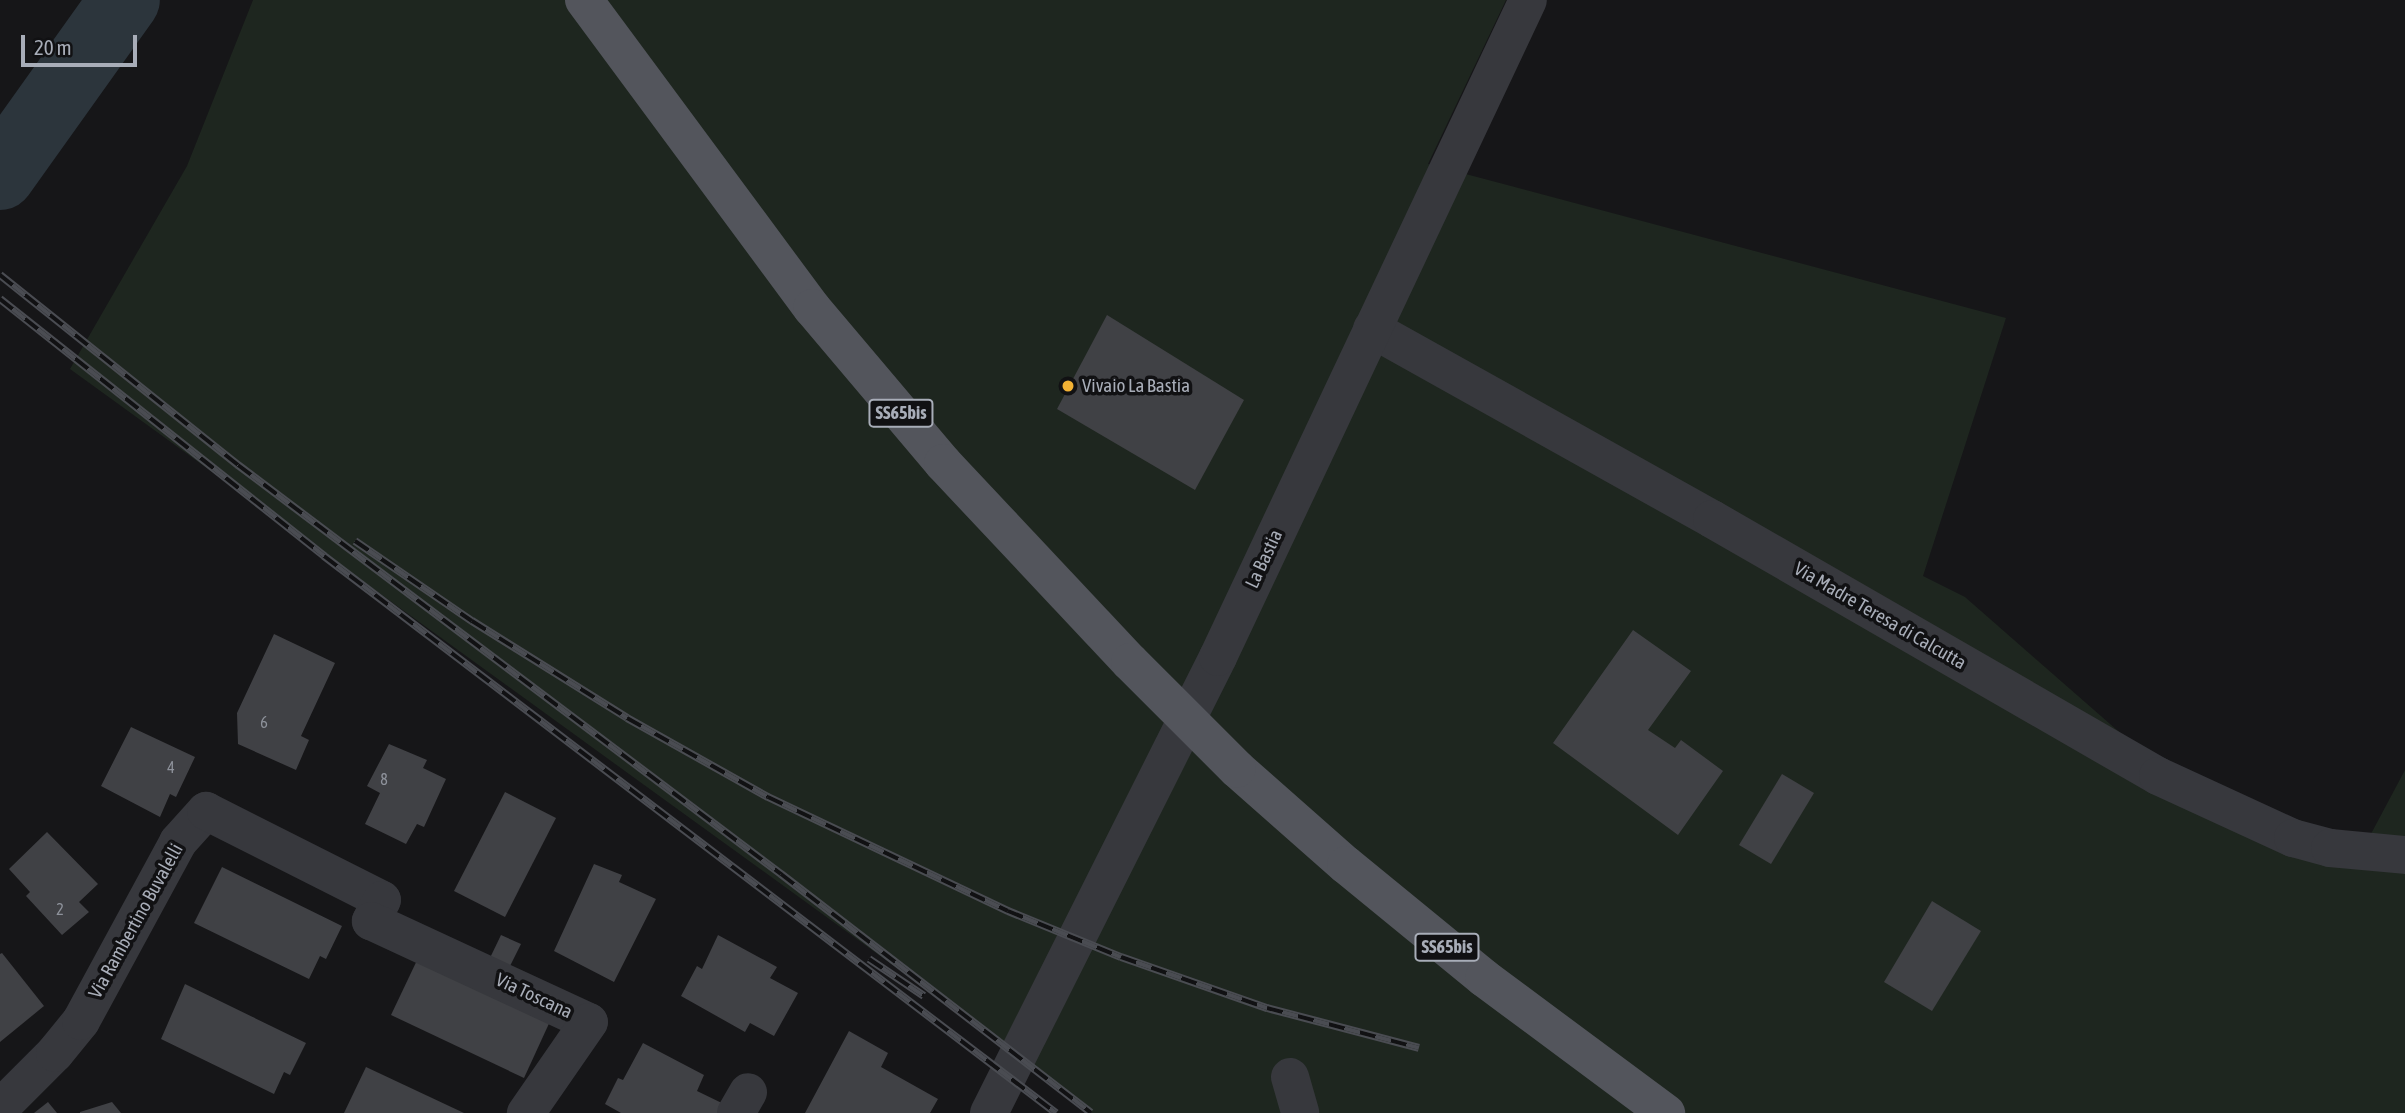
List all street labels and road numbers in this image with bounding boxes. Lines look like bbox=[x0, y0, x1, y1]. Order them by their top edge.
road number: SS65bis bbox=[868, 398, 934, 428]
street label: La Bastia bbox=[1241, 526, 1287, 592]
street label: Via Madre Teresa di Calcutta bbox=[1790, 557, 1970, 675]
street label: Via Rambertino Buvalelli bbox=[84, 840, 188, 1002]
road number: SS65bis bbox=[1414, 932, 1480, 962]
street label: Via Toscana bbox=[492, 968, 576, 1024]

